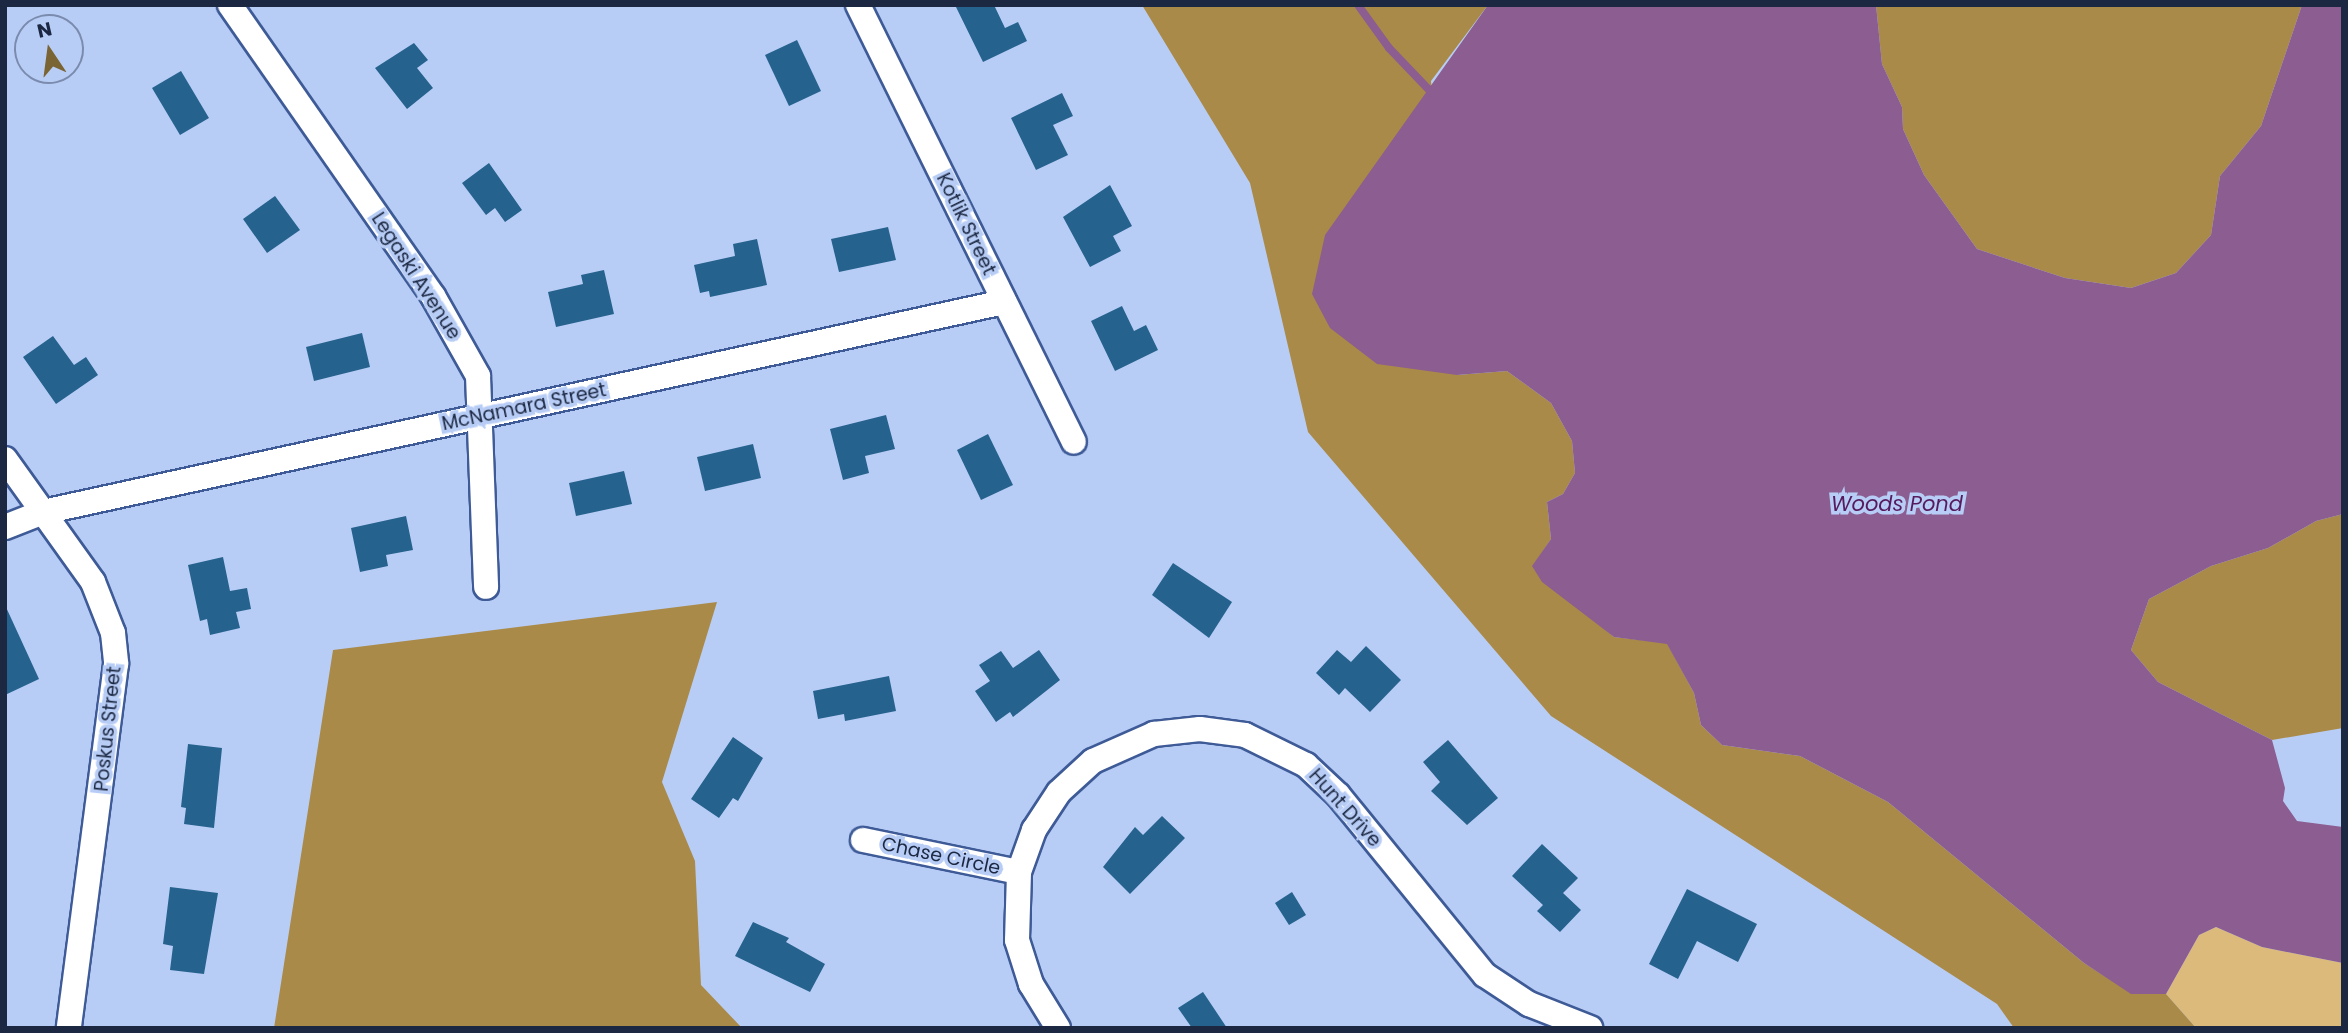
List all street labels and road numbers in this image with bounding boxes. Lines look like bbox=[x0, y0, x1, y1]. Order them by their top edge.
street label: Kotlik Street bbox=[932, 169, 1000, 279]
street label: Legaski Avenue bbox=[367, 208, 465, 344]
street label: McNamara Street bbox=[440, 378, 608, 436]
street label: Poskus Street bbox=[90, 665, 126, 793]
street label: Hunt Drive bbox=[1304, 764, 1386, 852]
street label: Chase Circle bbox=[880, 832, 1002, 880]

